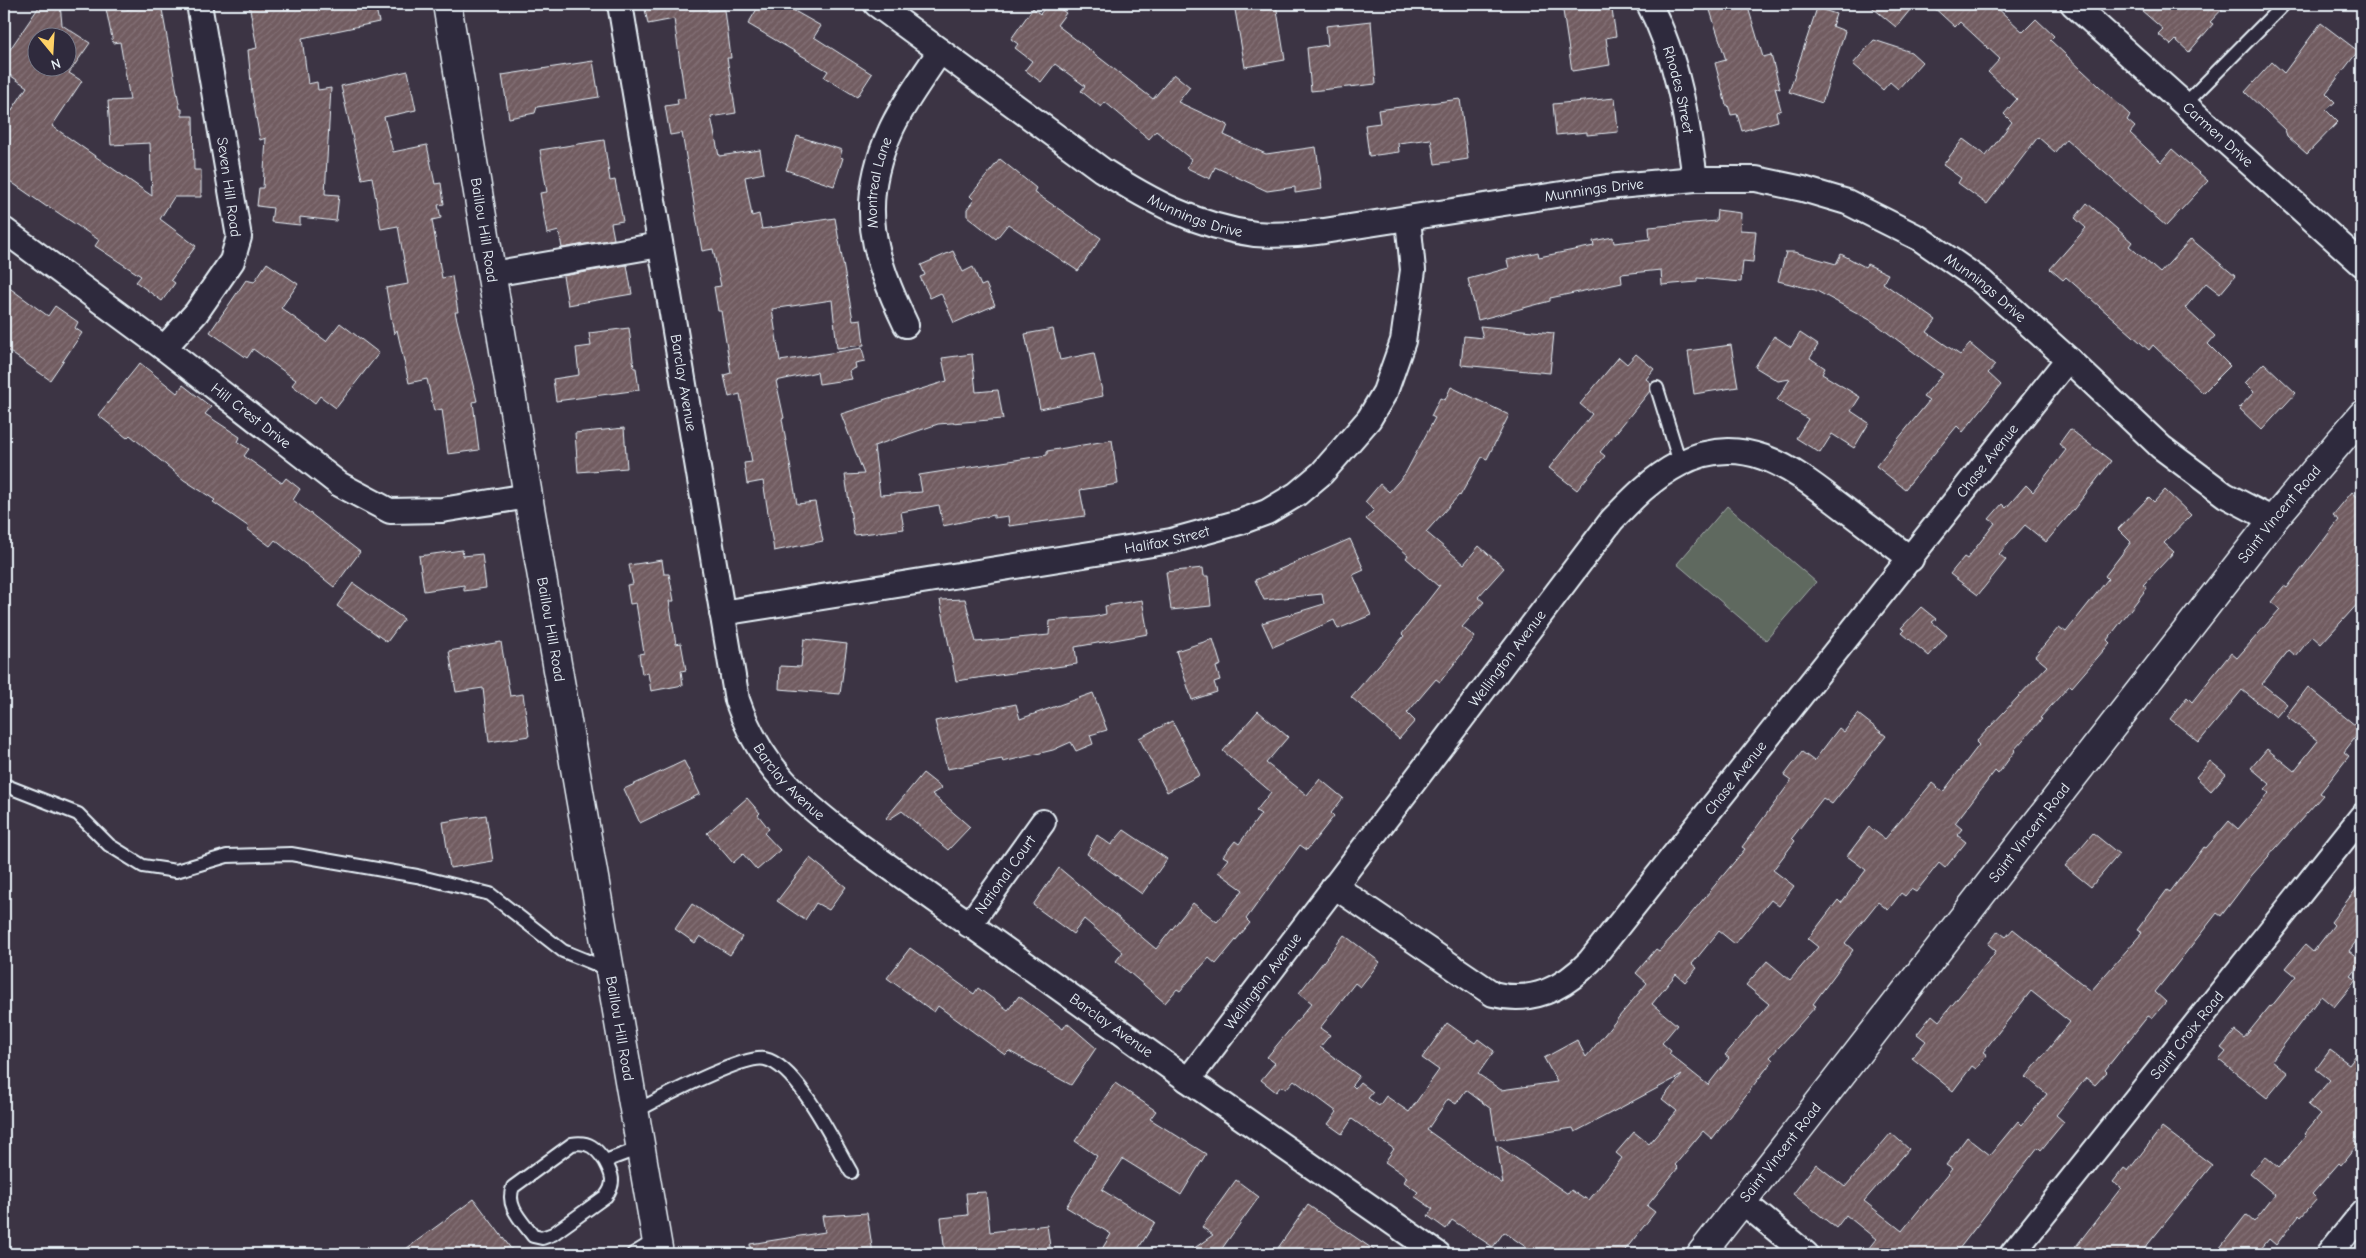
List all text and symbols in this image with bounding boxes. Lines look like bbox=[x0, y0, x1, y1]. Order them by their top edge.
north arrow bbox=[28, 28, 78, 78]
street label: Rhodes Street bbox=[1659, 44, 1697, 135]
text: N bbox=[49, 54, 63, 73]
street label: Carmen Drive bbox=[2179, 98, 2257, 171]
street label: Montreal Lane bbox=[863, 134, 896, 229]
street label: Seven Hill Road bbox=[213, 136, 245, 238]
street label: Munnings Drive bbox=[1543, 175, 1645, 206]
street label: Baillou Hill Road bbox=[467, 176, 502, 284]
street label: Munnings Drive bbox=[1145, 190, 1245, 241]
street label: Munnings Drive bbox=[1941, 249, 2030, 326]
street label: Barclay Avenue bbox=[667, 333, 701, 433]
street label: Hill Crest Drive bbox=[208, 379, 295, 453]
street label: Chase Avenue bbox=[1952, 420, 2022, 501]
street label: Saint Vincent Road bbox=[2234, 461, 2325, 567]
street label: Halifax Street bbox=[1123, 522, 1212, 557]
street label: Baillou Hill Road bbox=[533, 576, 569, 683]
street label: Wellington Avenue bbox=[1465, 606, 1550, 710]
street label: Chase Avenue bbox=[1701, 737, 1771, 819]
street label: Barclay Avenue bbox=[750, 740, 829, 824]
street label: Saint Vincent Road bbox=[1985, 779, 2074, 886]
street label: National Court bbox=[971, 831, 1040, 918]
street label: Wellington Avenue bbox=[1220, 929, 1306, 1033]
street label: Baillou Hill Road bbox=[602, 975, 638, 1082]
street label: Saint Croix Road bbox=[2146, 988, 2227, 1083]
street label: Barclay Avenue bbox=[1066, 989, 1157, 1061]
street label: Saint Vincent Road bbox=[1736, 1099, 1825, 1206]

